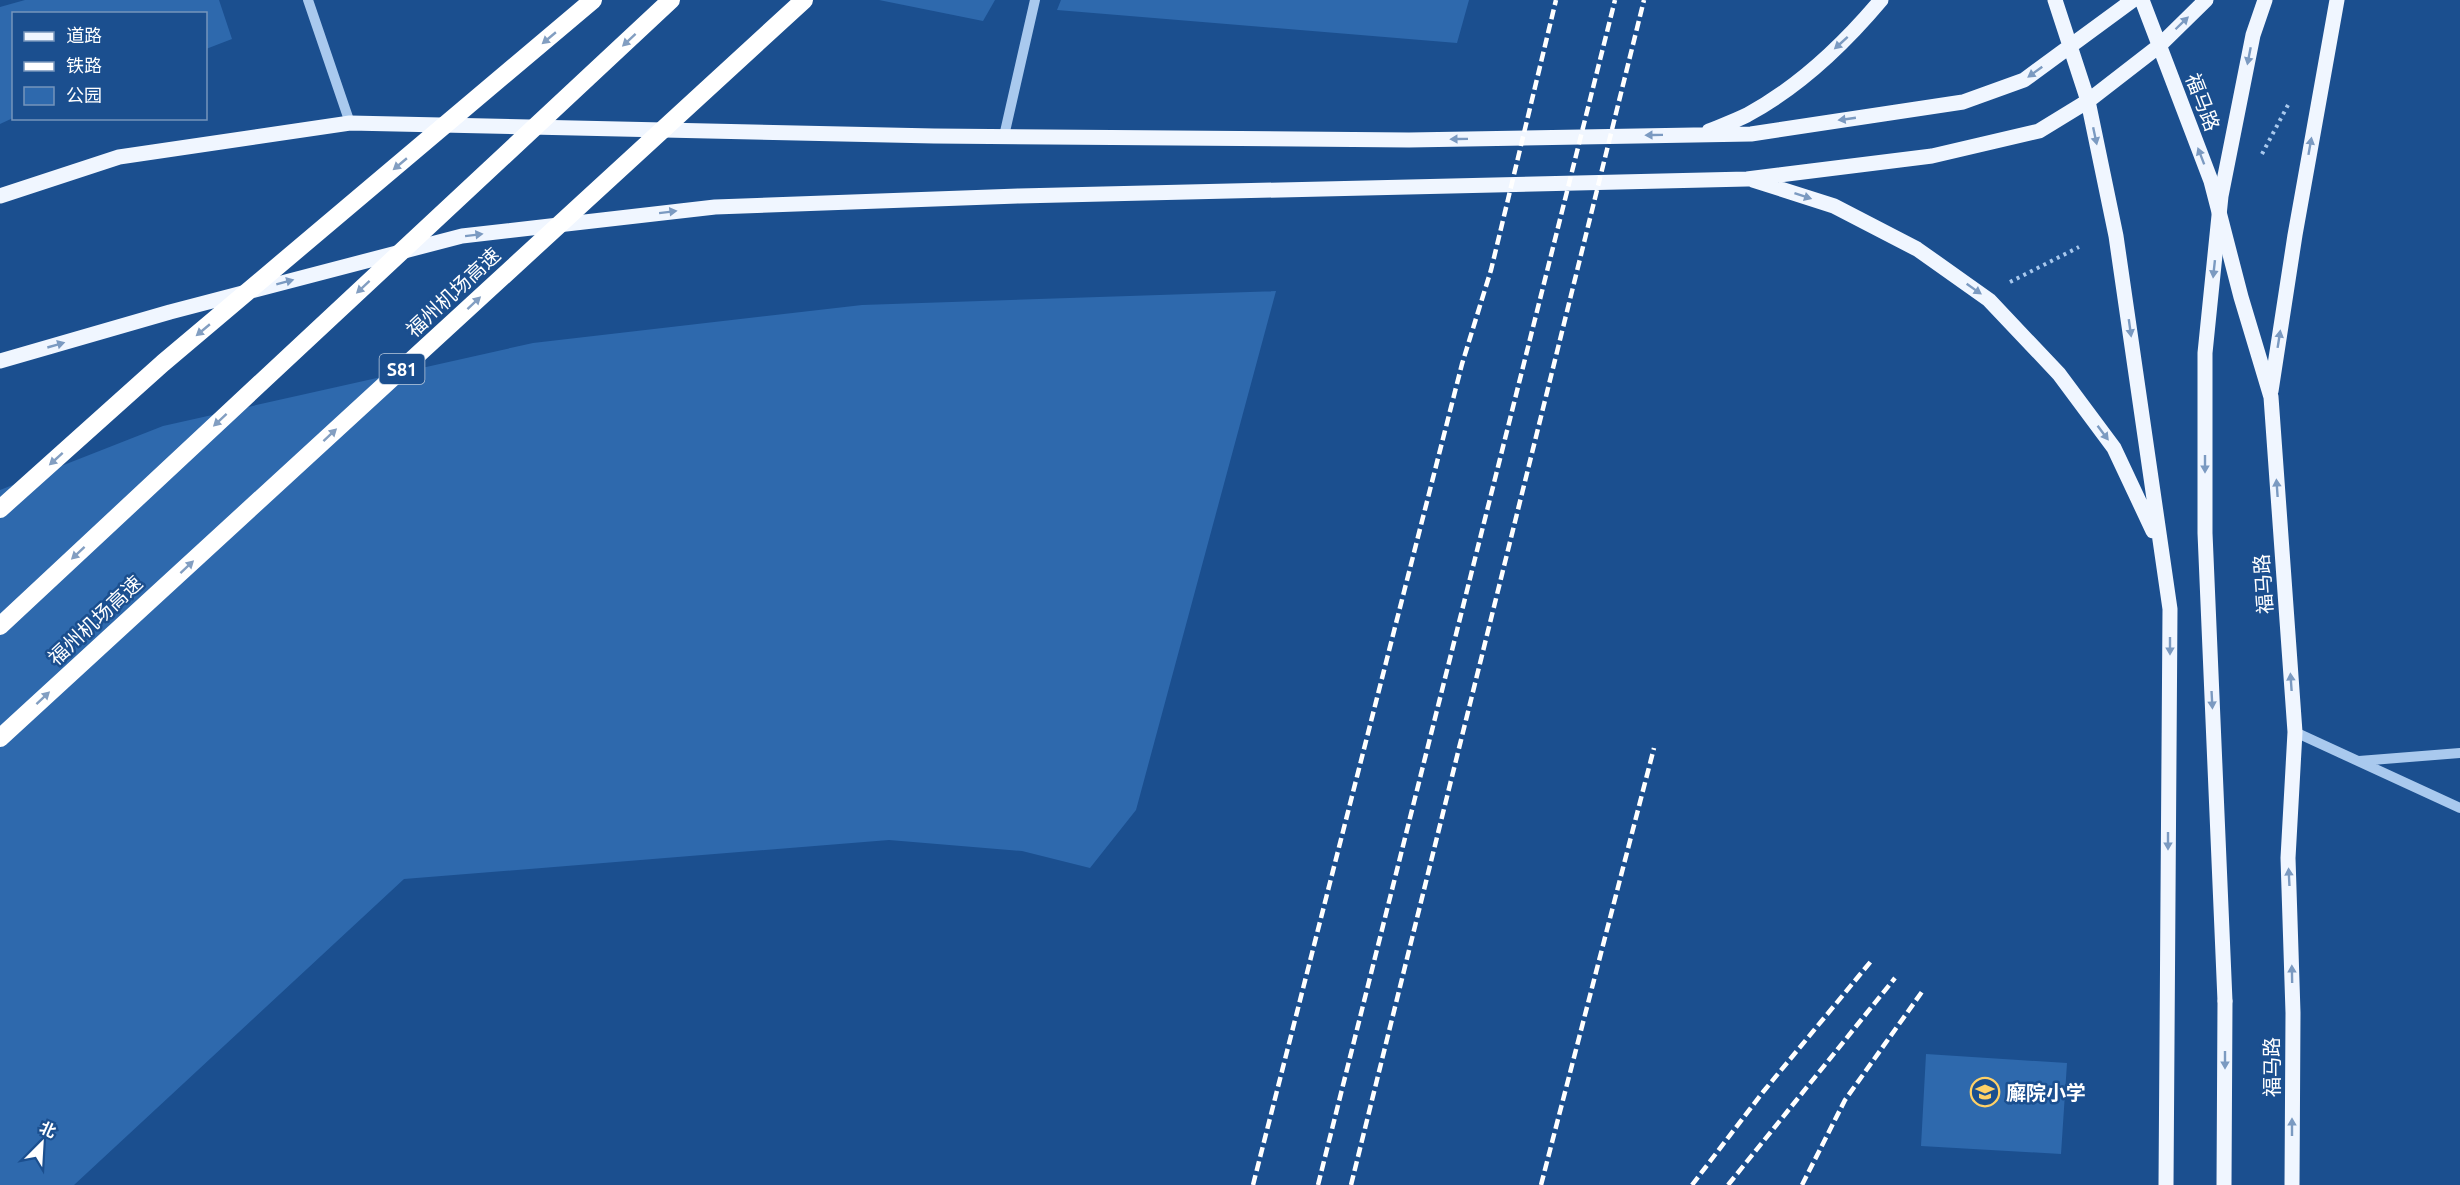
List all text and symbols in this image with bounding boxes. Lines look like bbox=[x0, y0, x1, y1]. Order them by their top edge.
legend bbox=[12, 12, 207, 120]
one-way arrow bbox=[2175, 16, 2190, 30]
text: 道路 bbox=[66, 25, 102, 45]
one-way arrow bbox=[542, 31, 557, 44]
one-way arrow bbox=[621, 33, 636, 47]
one-way arrow bbox=[1834, 36, 1849, 50]
one-way arrow bbox=[2244, 47, 2253, 66]
text: 铁路 bbox=[66, 55, 102, 75]
one-way arrow bbox=[2027, 66, 2043, 78]
street label: 福马路 bbox=[2182, 70, 2224, 134]
text: 公园 bbox=[66, 85, 102, 105]
one-way arrow bbox=[1838, 115, 1857, 124]
one-way arrow bbox=[2091, 127, 2101, 146]
one-way arrow bbox=[1644, 131, 1663, 140]
one-way arrow bbox=[1449, 134, 1468, 144]
one-way arrow bbox=[2306, 137, 2315, 156]
one-way arrow bbox=[2196, 147, 2205, 165]
one-way arrow bbox=[392, 157, 408, 170]
one-way arrow bbox=[1794, 192, 1812, 202]
one-way arrow bbox=[658, 207, 677, 217]
one-way arrow bbox=[464, 230, 483, 239]
street label: 福州机场高速 bbox=[401, 243, 505, 341]
one-way arrow bbox=[2209, 260, 2219, 279]
one-way arrow bbox=[276, 277, 294, 287]
one-way arrow bbox=[356, 280, 370, 294]
one-way arrow bbox=[1965, 283, 1981, 295]
one-way arrow bbox=[466, 297, 481, 310]
one-way arrow bbox=[2125, 319, 2134, 338]
one-way arrow bbox=[196, 323, 211, 336]
one-way arrow bbox=[2275, 329, 2284, 348]
one-way arrow bbox=[47, 339, 65, 349]
road number: S81 bbox=[380, 354, 424, 384]
one-way arrow bbox=[214, 413, 228, 427]
one-way arrow bbox=[2097, 425, 2109, 441]
one-way arrow bbox=[323, 428, 338, 442]
one-way arrow bbox=[49, 452, 64, 465]
one-way arrow bbox=[2200, 454, 2210, 473]
one-way arrow bbox=[2272, 478, 2282, 497]
one-way arrow bbox=[70, 546, 85, 560]
street label: 福马路 bbox=[2249, 553, 2277, 615]
one-way arrow bbox=[179, 560, 194, 574]
street label: 福州机场高速 bbox=[43, 571, 147, 669]
one-way arrow bbox=[2165, 637, 2175, 656]
one-way arrow bbox=[2287, 672, 2296, 691]
one-way arrow bbox=[2208, 691, 2217, 710]
one-way arrow bbox=[36, 692, 50, 706]
one-way arrow bbox=[2164, 832, 2173, 851]
one-way arrow bbox=[2285, 867, 2294, 886]
one-way arrow bbox=[2288, 964, 2297, 983]
street label: 福马路 bbox=[2260, 1037, 2283, 1097]
one-way arrow bbox=[2220, 1050, 2230, 1069]
school or university icon: 廨院小学 bbox=[1969, 1076, 2001, 1108]
place label: 廨院小学 bbox=[2006, 1081, 2086, 1104]
north arrow bbox=[12, 1113, 72, 1173]
one-way arrow bbox=[2287, 1117, 2297, 1136]
text: 北 bbox=[37, 1118, 59, 1141]

